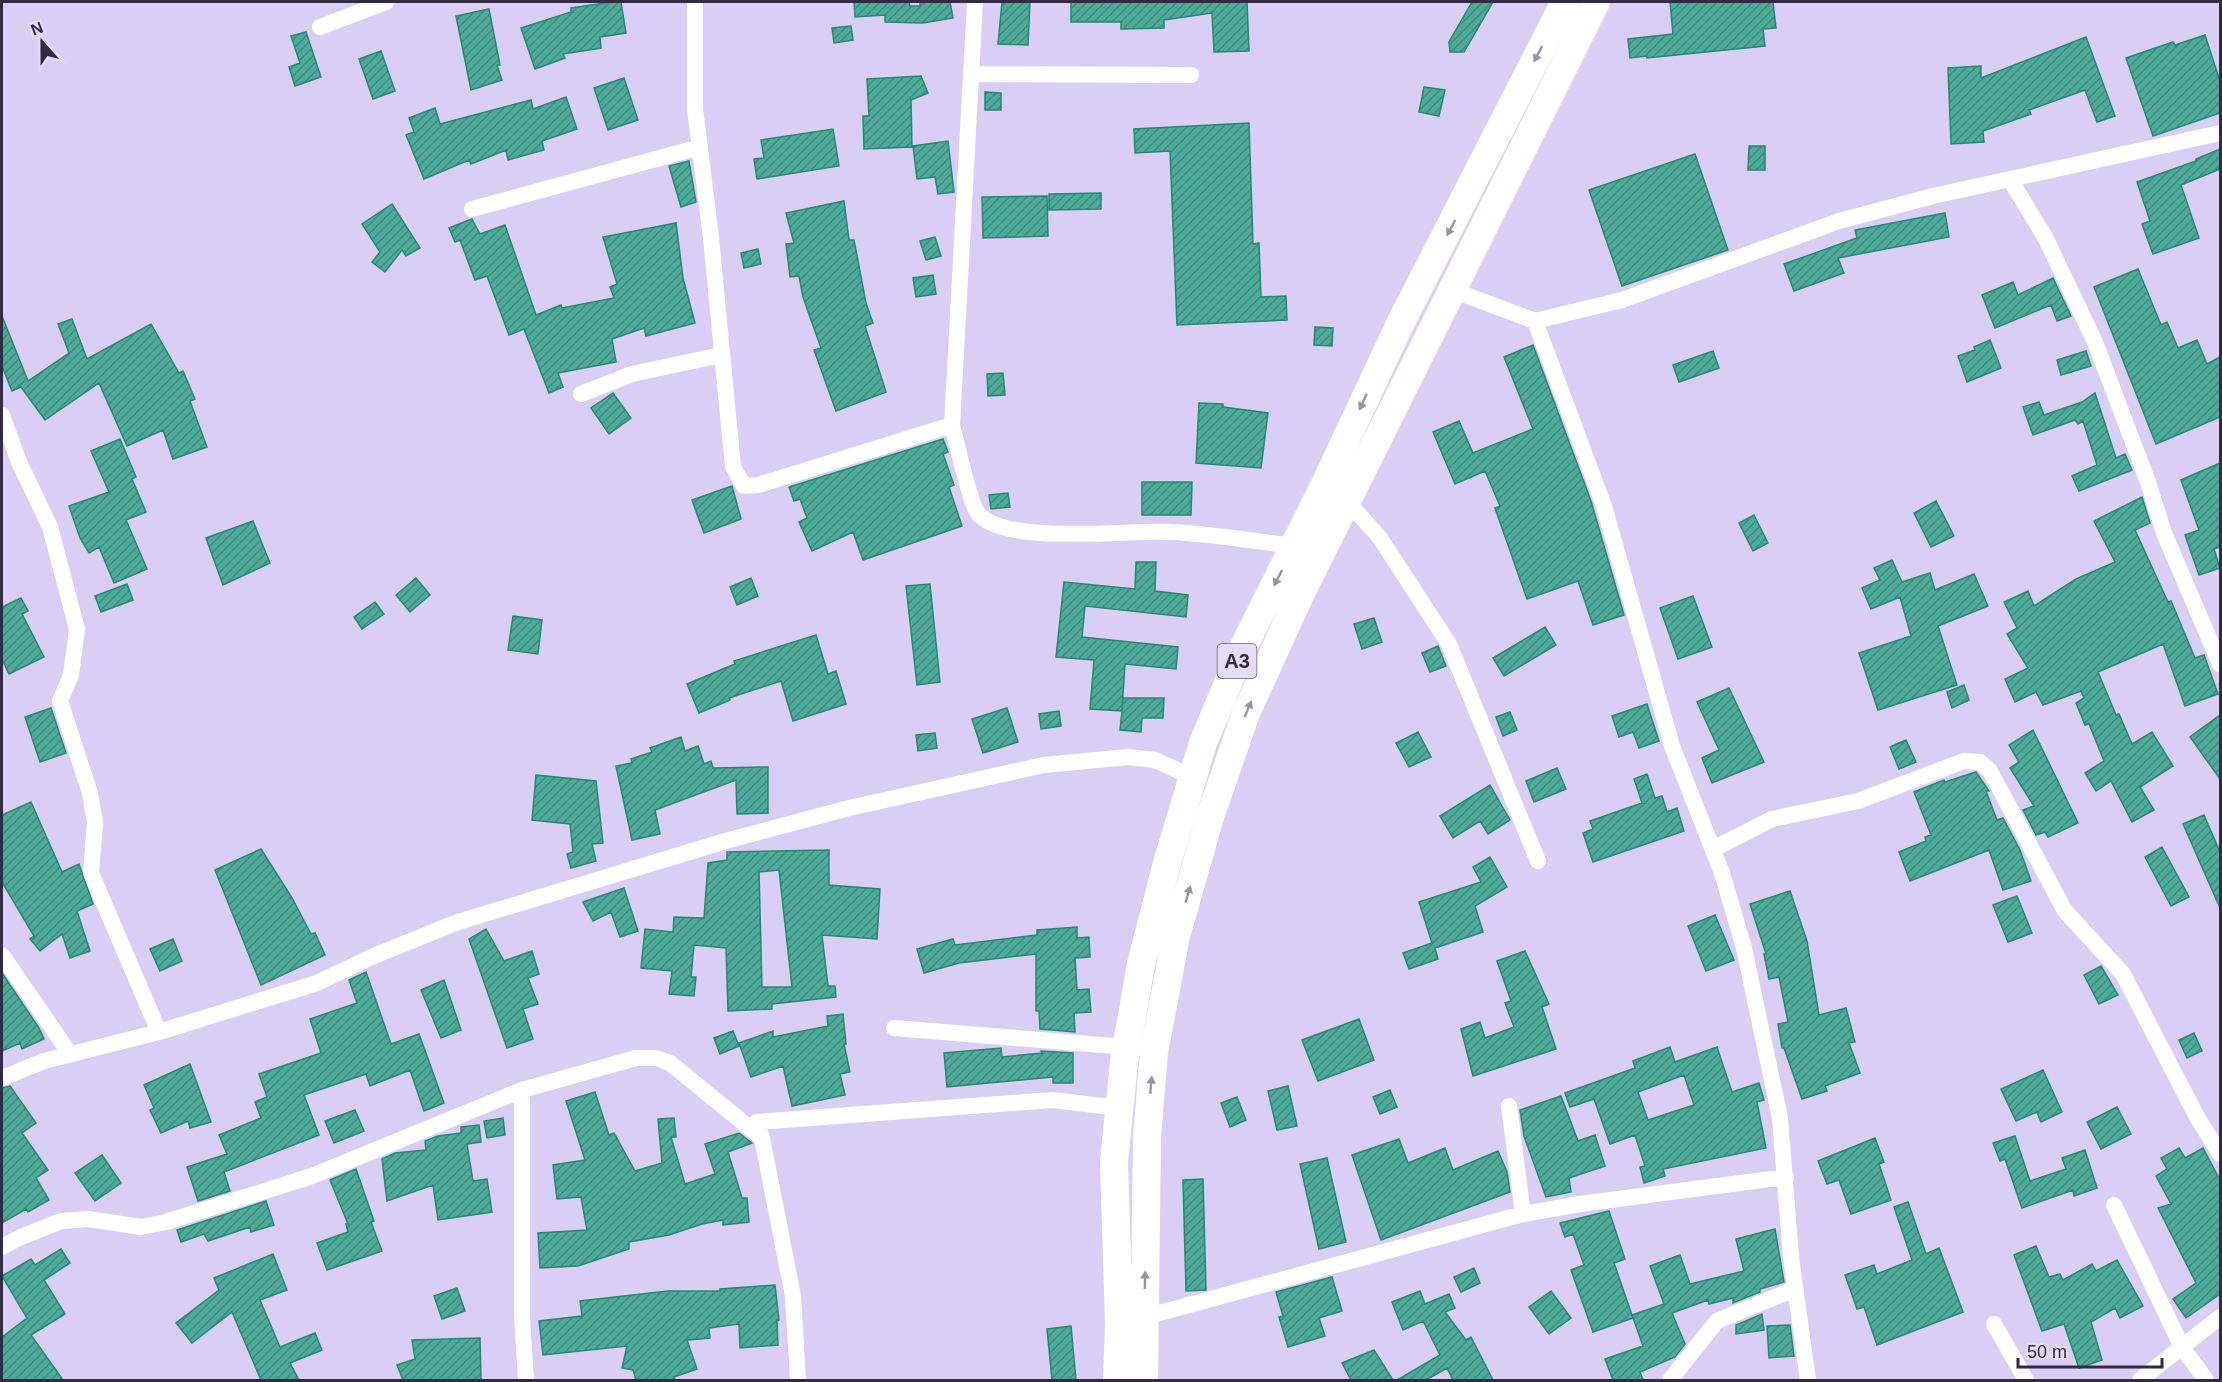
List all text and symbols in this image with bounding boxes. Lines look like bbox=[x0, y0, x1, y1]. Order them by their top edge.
north arrow bbox=[12, 12, 72, 72]
text: N bbox=[28, 18, 45, 38]
one-way arrow bbox=[1533, 45, 1543, 62]
one-way arrow bbox=[1446, 219, 1455, 236]
one-way arrow bbox=[1359, 394, 1368, 411]
one-way arrow bbox=[1273, 569, 1283, 586]
road number: A3 bbox=[1218, 644, 1256, 678]
one-way arrow bbox=[1243, 699, 1253, 717]
one-way arrow bbox=[1184, 885, 1193, 903]
one-way arrow bbox=[1146, 1076, 1156, 1095]
one-way arrow bbox=[1140, 1271, 1150, 1290]
scale bar bbox=[2018, 1331, 2162, 1369]
text: 50 m bbox=[2027, 1342, 2067, 1362]

